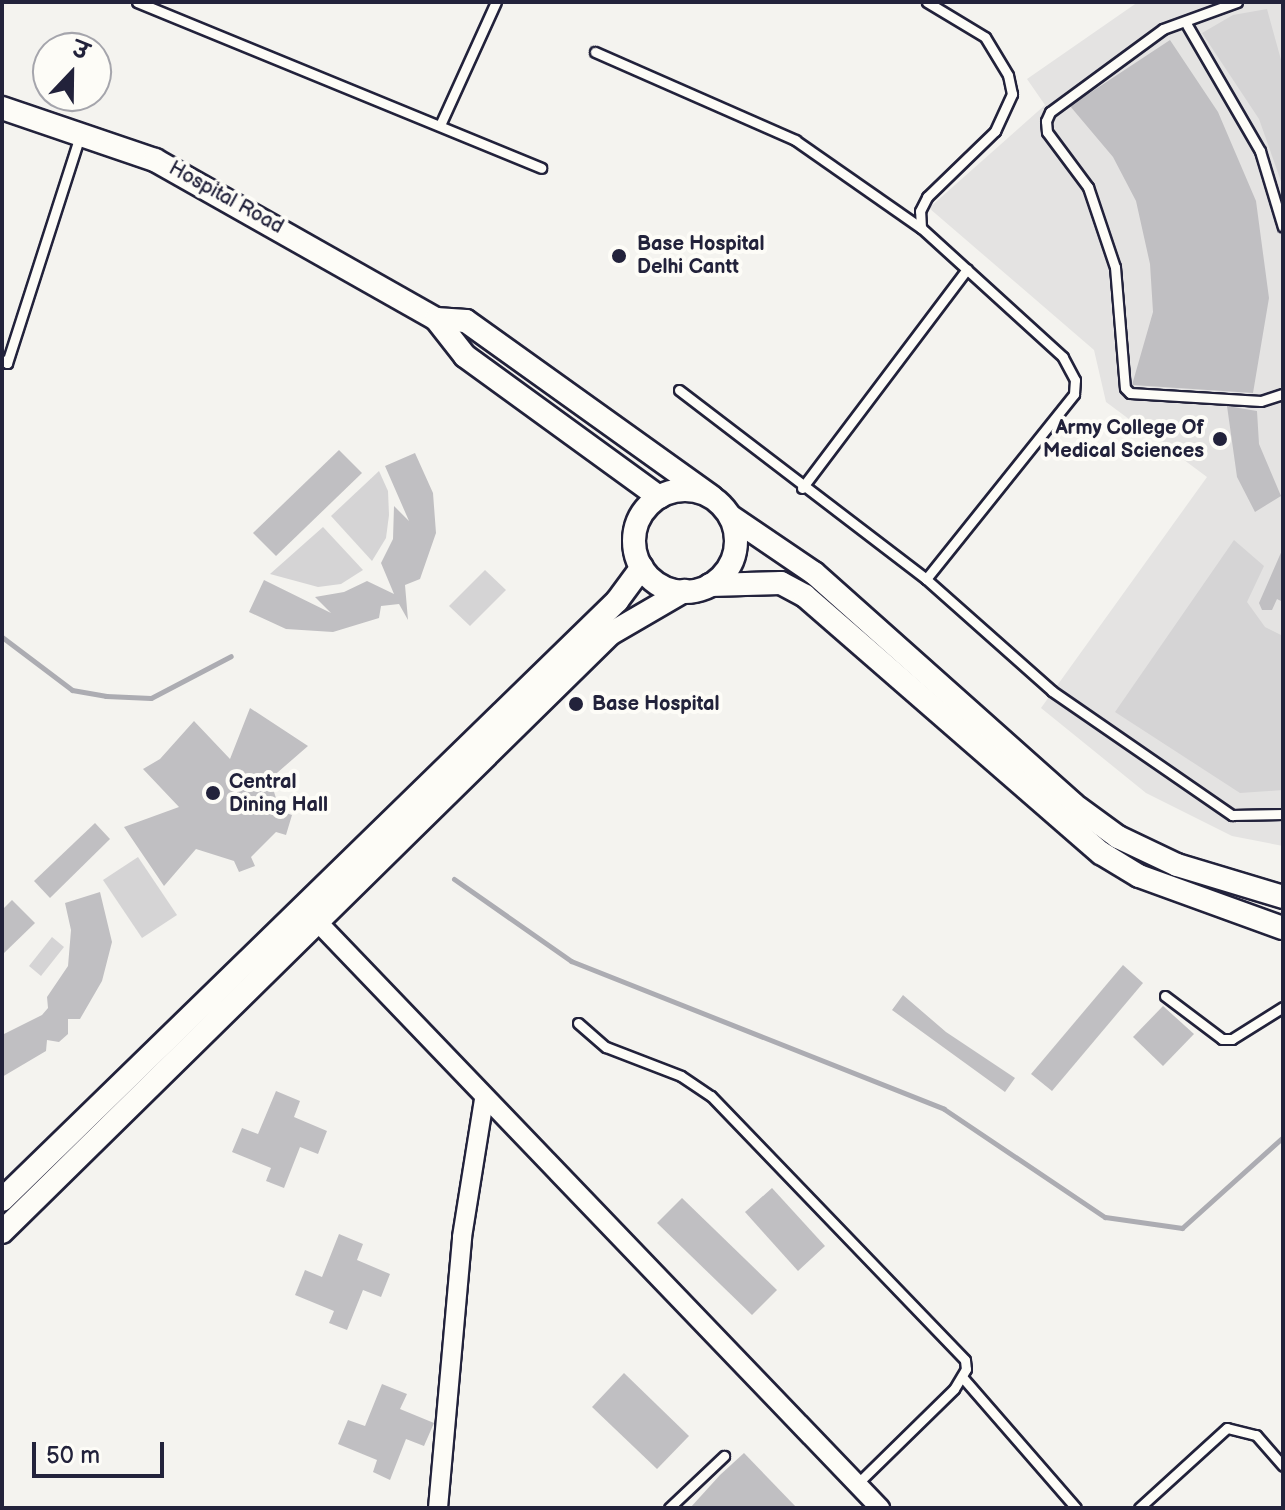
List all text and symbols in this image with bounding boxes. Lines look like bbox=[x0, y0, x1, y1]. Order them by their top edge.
north arrow bbox=[32, 32, 112, 112]
text: उ bbox=[69, 36, 92, 66]
street label: Hospital Road bbox=[165, 157, 287, 239]
place label: Base Hospital Delhi Cantt bbox=[637, 232, 765, 279]
marker: Base Hospital Delhi Cantt bbox=[608, 245, 630, 267]
place label: Army College Of Medical Sciences bbox=[1043, 416, 1204, 463]
marker: Army College Of Medical Sciences bbox=[1211, 430, 1229, 448]
place label: Base Hospital bbox=[592, 692, 720, 716]
marker: Base Hospital bbox=[567, 695, 585, 713]
place label: Central Dining Hall bbox=[229, 770, 328, 817]
marker: Central Dining Hall bbox=[204, 784, 222, 802]
scale bar bbox=[36, 1426, 168, 1476]
text: 50 m bbox=[46, 1441, 100, 1470]

